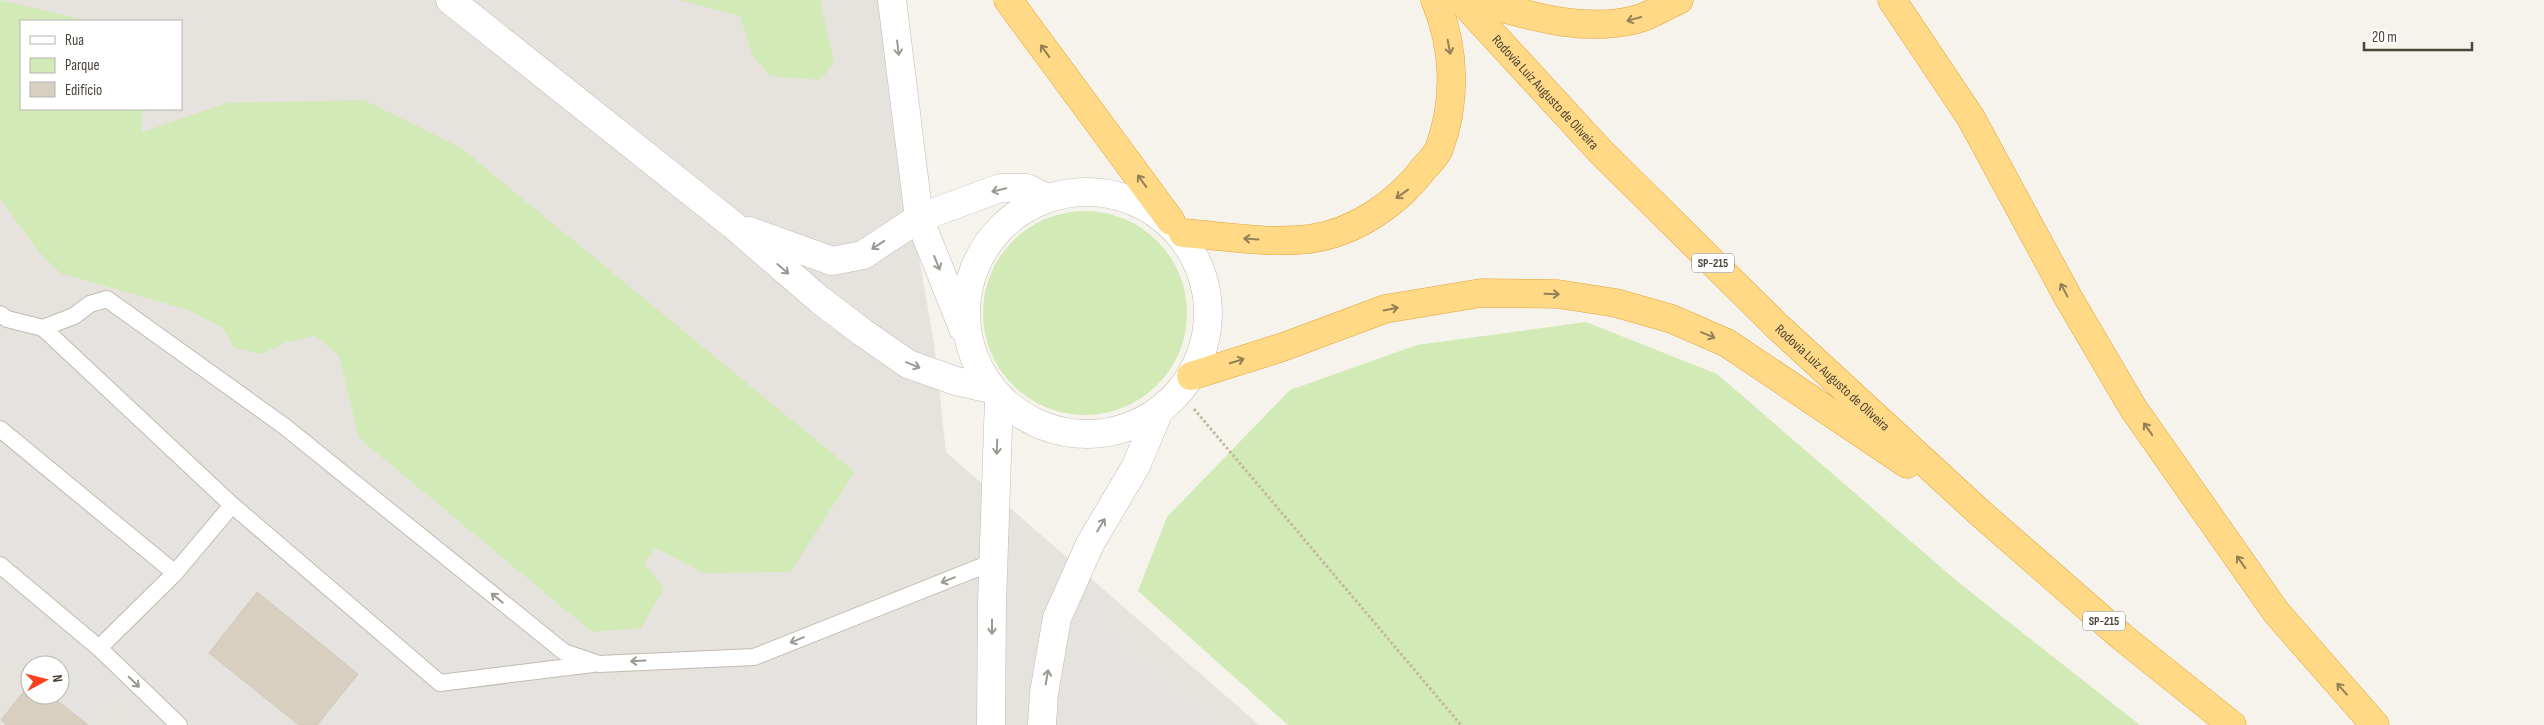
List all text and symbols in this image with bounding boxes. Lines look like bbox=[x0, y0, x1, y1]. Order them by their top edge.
one-way arrow bbox=[1627, 14, 1643, 24]
legend bbox=[20, 20, 182, 110]
scale bar bbox=[2364, 20, 2472, 52]
text: 20 m bbox=[2372, 28, 2397, 47]
text: Rua bbox=[65, 31, 84, 50]
street label: Rodovia Luiz Augusto de Oliveira bbox=[1488, 31, 1602, 153]
one-way arrow bbox=[1444, 38, 1454, 54]
one-way arrow bbox=[893, 40, 903, 56]
one-way arrow bbox=[1040, 45, 1051, 58]
text: Parque bbox=[65, 56, 100, 75]
text: Edifício bbox=[65, 81, 102, 100]
one-way arrow bbox=[1137, 175, 1147, 189]
one-way arrow bbox=[991, 186, 1007, 195]
one-way arrow bbox=[1395, 189, 1409, 199]
one-way arrow bbox=[1244, 234, 1260, 243]
one-way arrow bbox=[872, 240, 886, 250]
road number: SP-215 bbox=[1692, 254, 1734, 272]
one-way arrow bbox=[933, 255, 942, 270]
one-way arrow bbox=[777, 263, 790, 274]
one-way arrow bbox=[2059, 282, 2069, 297]
one-way arrow bbox=[1544, 289, 1560, 299]
one-way arrow bbox=[1383, 303, 1399, 313]
street label: Rodovia Luiz Augusto de Oliveira bbox=[1772, 321, 1893, 435]
one-way arrow bbox=[1700, 331, 1715, 340]
one-way arrow bbox=[1229, 356, 1245, 366]
one-way arrow bbox=[905, 361, 920, 370]
one-way arrow bbox=[2143, 422, 2153, 436]
one-way arrow bbox=[993, 439, 1002, 455]
one-way arrow bbox=[1097, 519, 1107, 533]
one-way arrow bbox=[2236, 555, 2246, 569]
one-way arrow bbox=[941, 576, 956, 585]
one-way arrow bbox=[490, 592, 503, 603]
road number: SP-215 bbox=[2083, 612, 2125, 630]
one-way arrow bbox=[987, 619, 996, 635]
one-way arrow bbox=[790, 636, 805, 645]
north arrow bbox=[20, 655, 70, 705]
one-way arrow bbox=[630, 657, 646, 666]
one-way arrow bbox=[1042, 669, 1052, 685]
text: N bbox=[49, 674, 66, 683]
one-way arrow bbox=[128, 676, 140, 688]
one-way arrow bbox=[2337, 682, 2348, 695]

